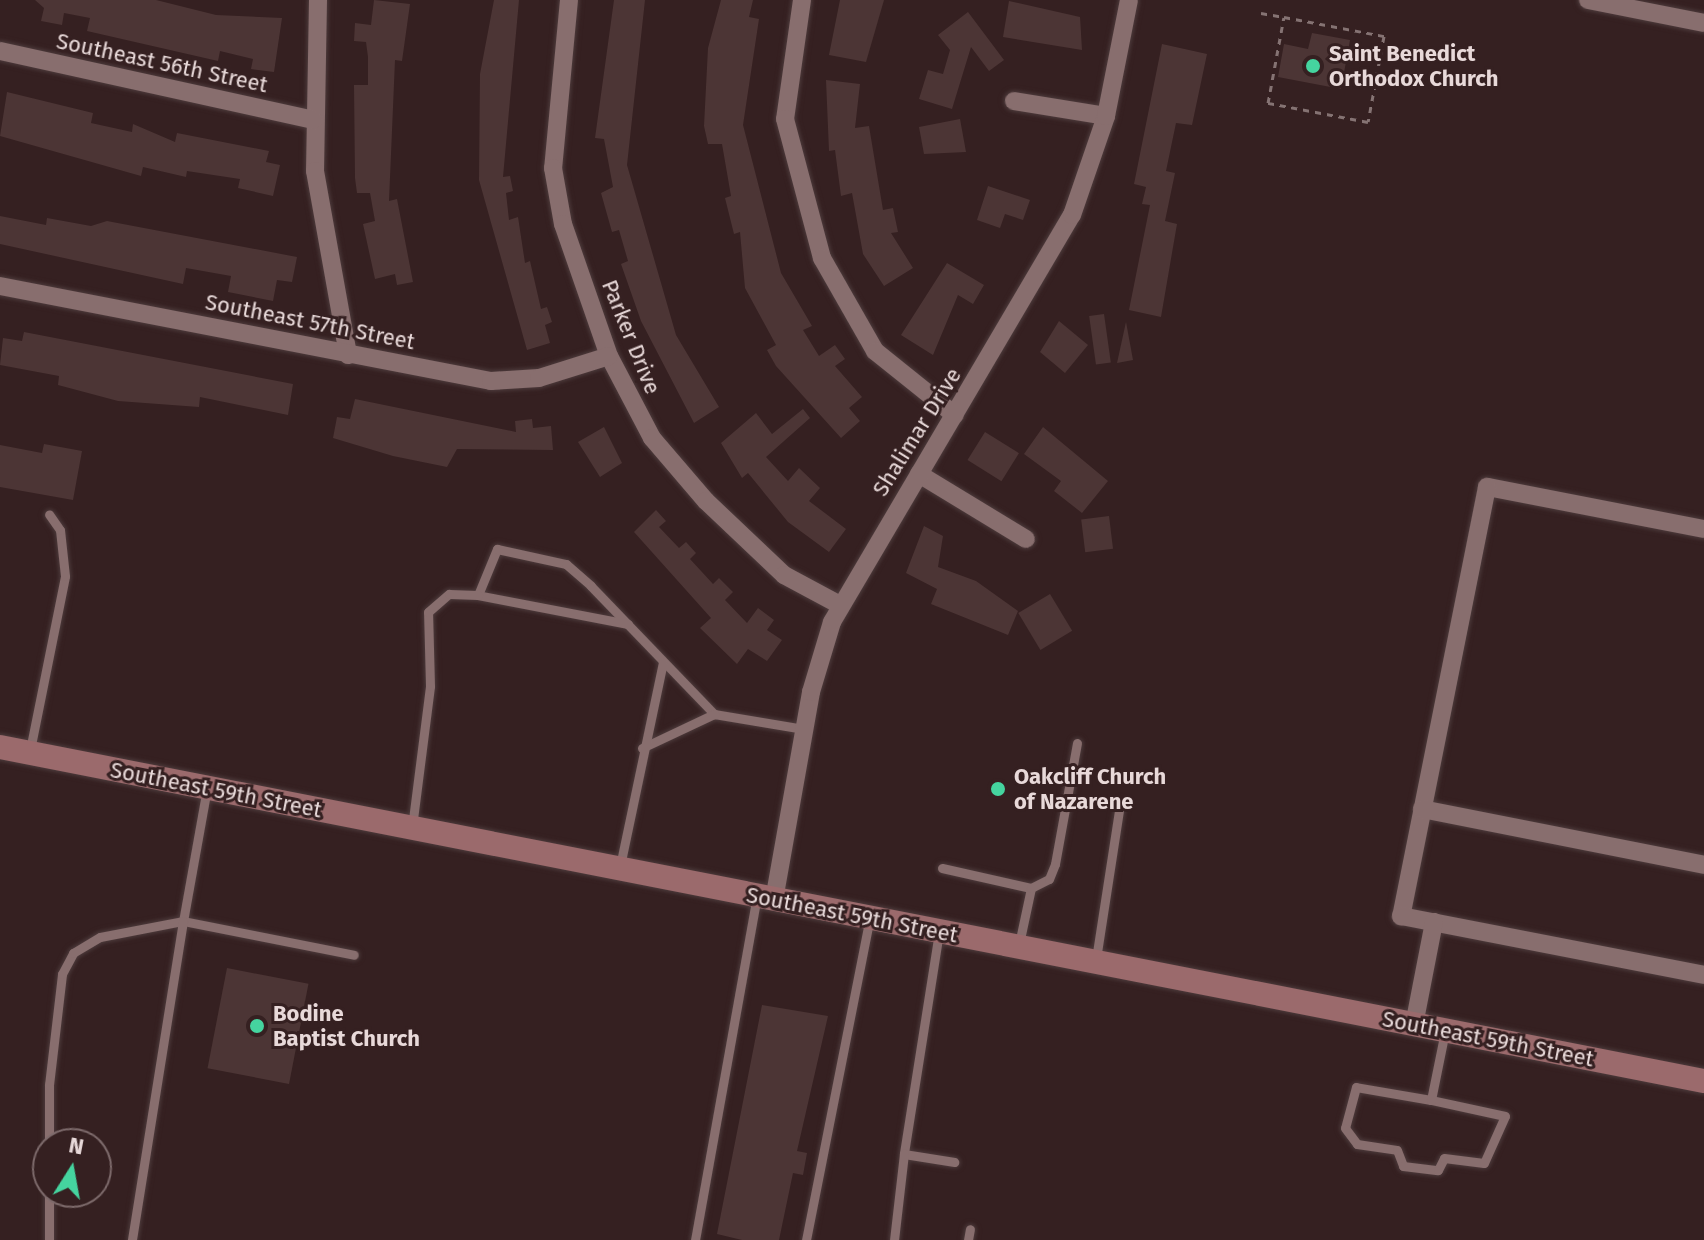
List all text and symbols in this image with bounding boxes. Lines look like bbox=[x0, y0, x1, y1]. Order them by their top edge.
street label: Southeast 56th Street bbox=[54, 28, 270, 98]
place label: Saint Benedict Orthodox Church bbox=[1329, 40, 1498, 92]
marker: Saint Benedict Orthodox Church bbox=[1304, 57, 1322, 75]
street label: Parker Drive bbox=[596, 276, 666, 398]
street label: Southeast 57th Street bbox=[203, 289, 417, 355]
street label: Shalimar Drive bbox=[867, 363, 967, 501]
street label: Southeast 59th Street bbox=[108, 757, 324, 823]
place label: Oakcliff Church of Nazarene bbox=[1014, 763, 1166, 814]
marker: Oakcliff Church of Nazarene bbox=[989, 780, 1007, 798]
street label: Southeast 59th Street bbox=[744, 882, 960, 948]
place label: Bodine Baptist Church bbox=[273, 1000, 420, 1052]
street label: Southeast 59th Street bbox=[1380, 1006, 1596, 1072]
marker: Bodine Baptist Church bbox=[248, 1017, 266, 1035]
north arrow bbox=[32, 1128, 112, 1208]
text: N bbox=[67, 1131, 86, 1161]

